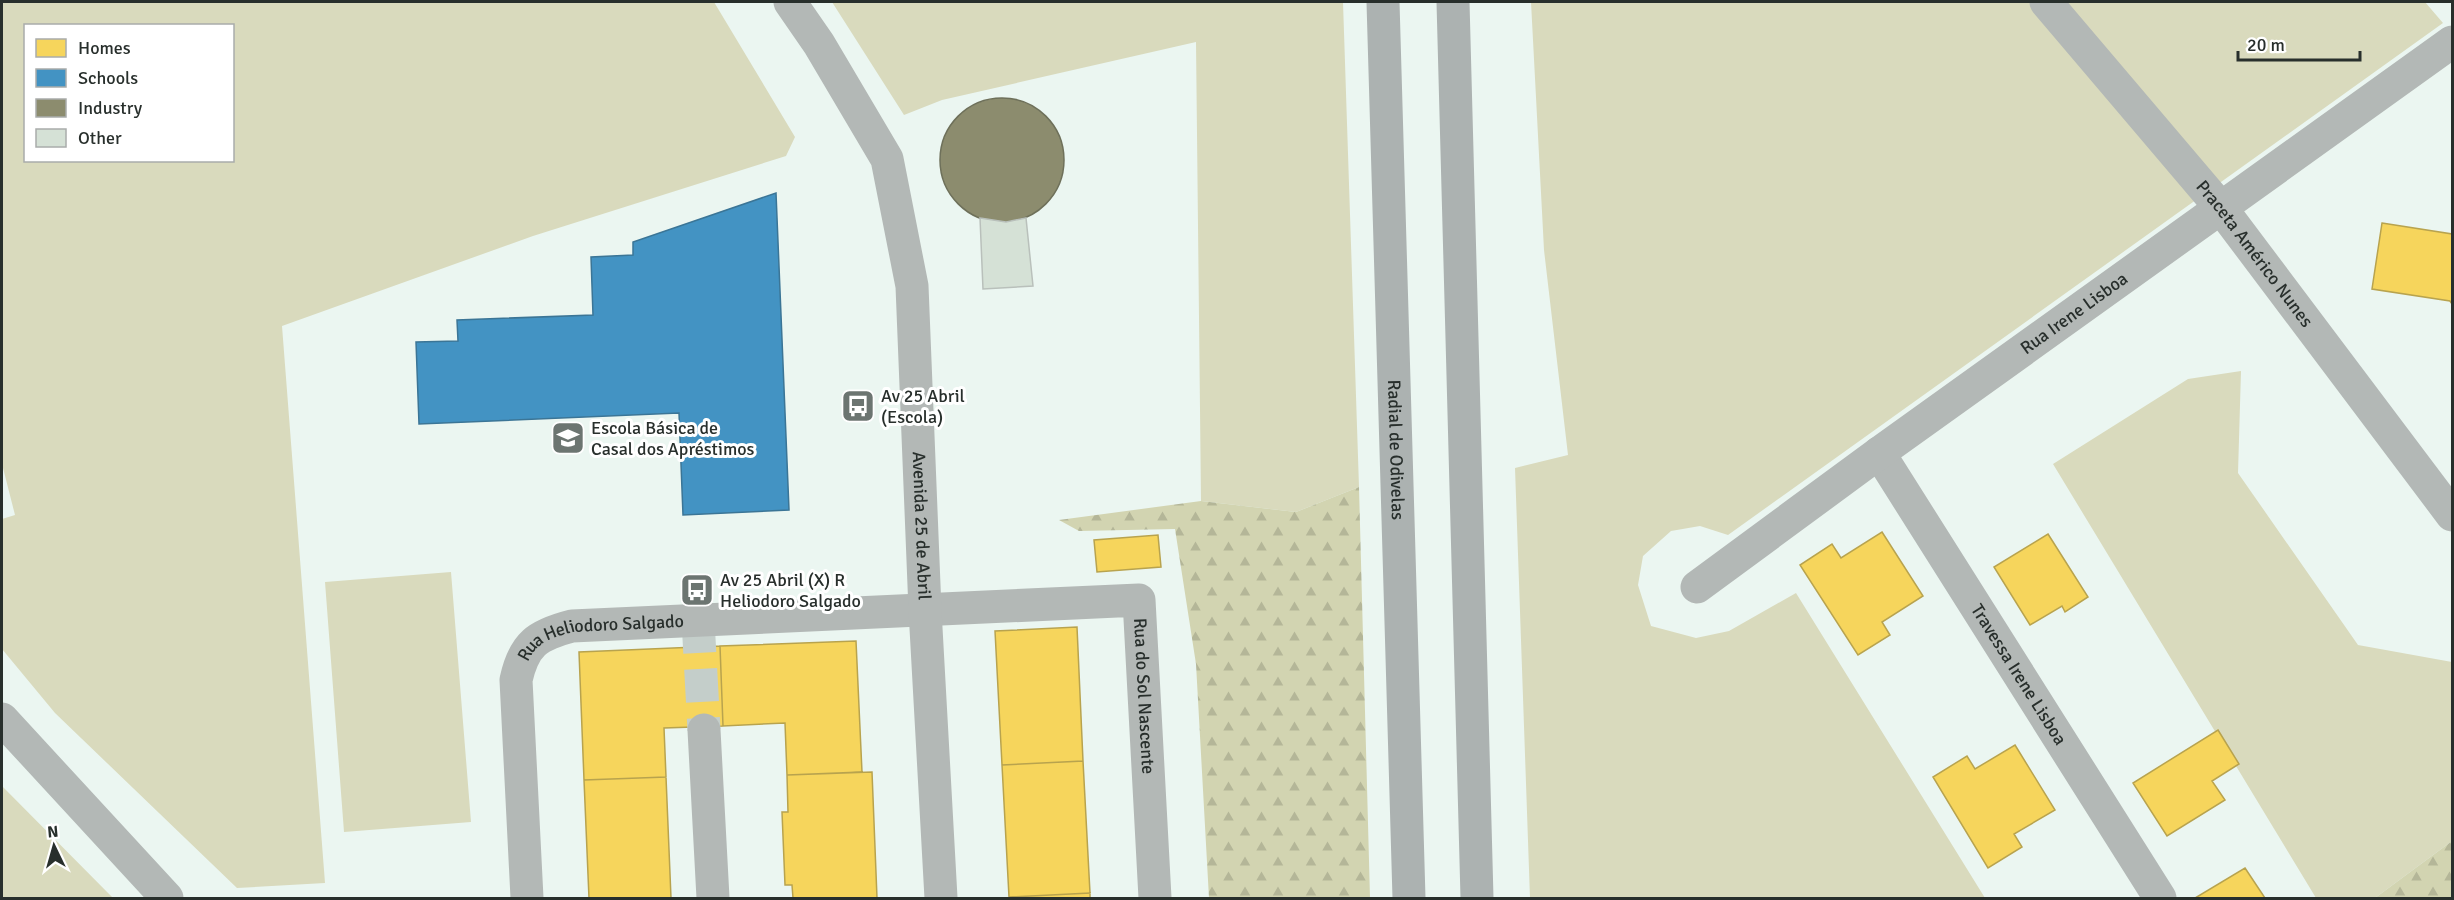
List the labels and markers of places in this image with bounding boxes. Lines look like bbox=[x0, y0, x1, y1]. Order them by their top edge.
place label: Av 25 Abril (Escola) bbox=[881, 385, 965, 428]
bus stop icon: Av 25 Abril (Escola) bbox=[840, 388, 876, 424]
place label: Escola Básica de Casal dos Apréstimos bbox=[591, 417, 755, 460]
school or university icon: Escola Básica de Casal dos Apréstimos bbox=[550, 420, 586, 456]
place label: Av 25 Abril (X) R Heliodoro Salgado bbox=[720, 569, 861, 612]
bus stop icon: Av 25 Abril (X) R Heliodoro Salgado bbox=[679, 572, 715, 608]

